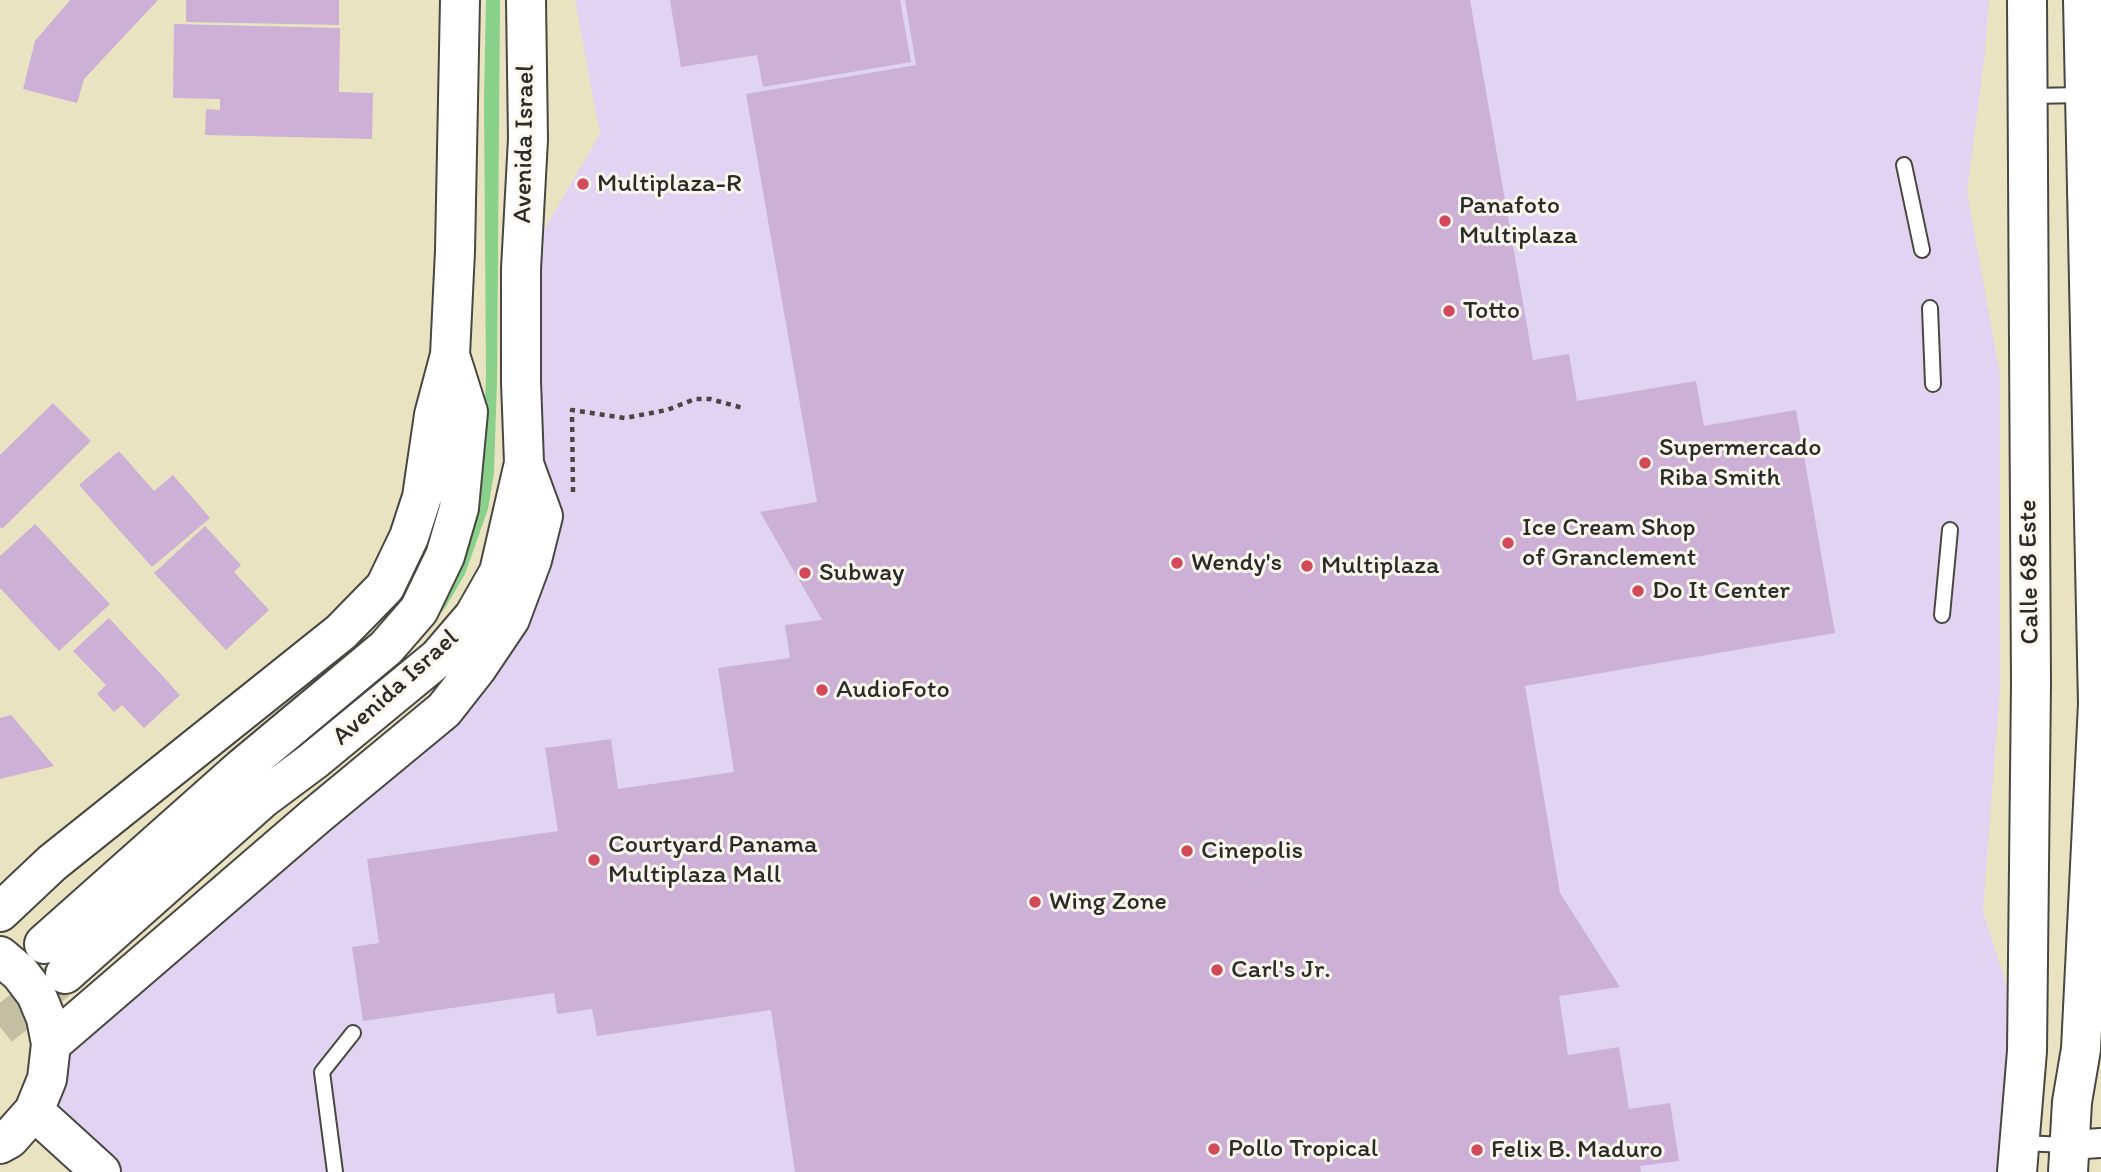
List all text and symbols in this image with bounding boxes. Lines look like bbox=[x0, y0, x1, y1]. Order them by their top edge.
street label: Avenida Israel bbox=[508, 64, 542, 224]
place label: Multiplaza-R bbox=[597, 168, 742, 200]
marker: Multiplaza-R bbox=[575, 176, 591, 192]
place label: Panafoto Multiplaza bbox=[1459, 190, 1578, 252]
marker: Panafoto Multiplaza bbox=[1437, 213, 1453, 229]
place label: Totto bbox=[1463, 295, 1520, 327]
marker: Totto bbox=[1441, 303, 1457, 319]
place label: Supermercado Riba Smith bbox=[1659, 432, 1821, 494]
marker: Supermercado Riba Smith bbox=[1637, 455, 1653, 471]
street label: Calle 68 Este bbox=[2013, 499, 2047, 645]
place label: Ice Cream Shop of Granclement bbox=[1522, 512, 1696, 574]
marker: Ice Cream Shop of Granclement bbox=[1500, 535, 1516, 551]
place label: Wendy's bbox=[1191, 547, 1282, 579]
place label: Multiplaza bbox=[1321, 550, 1440, 582]
marker: Wendy's bbox=[1169, 555, 1185, 571]
place label: Subway bbox=[819, 557, 904, 589]
marker: Multiplaza bbox=[1299, 558, 1315, 574]
marker: Subway bbox=[797, 565, 813, 581]
place label: Do It Center bbox=[1652, 575, 1790, 607]
marker: Do It Center bbox=[1630, 583, 1646, 599]
street label: Avenida Israel bbox=[326, 623, 466, 753]
place label: AudioFoto bbox=[836, 674, 950, 706]
marker: AudioFoto bbox=[814, 682, 830, 698]
place label: Courtyard Panama Multiplaza Mall bbox=[608, 829, 818, 890]
place label: Cinepolis bbox=[1201, 835, 1303, 867]
marker: Cinepolis bbox=[1179, 843, 1195, 859]
marker: Courtyard Panama Multiplaza Mall bbox=[586, 852, 602, 868]
place label: Wing Zone bbox=[1049, 886, 1167, 918]
marker: Wing Zone bbox=[1027, 894, 1043, 910]
place label: Carl's Jr. bbox=[1231, 954, 1331, 986]
marker: Carl's Jr. bbox=[1209, 962, 1225, 978]
place label: Pollo Tropical bbox=[1228, 1133, 1378, 1165]
place label: Felix B. Maduro bbox=[1491, 1134, 1663, 1166]
marker: Pollo Tropical bbox=[1206, 1141, 1222, 1157]
marker: Felix B. Maduro bbox=[1469, 1142, 1485, 1158]

